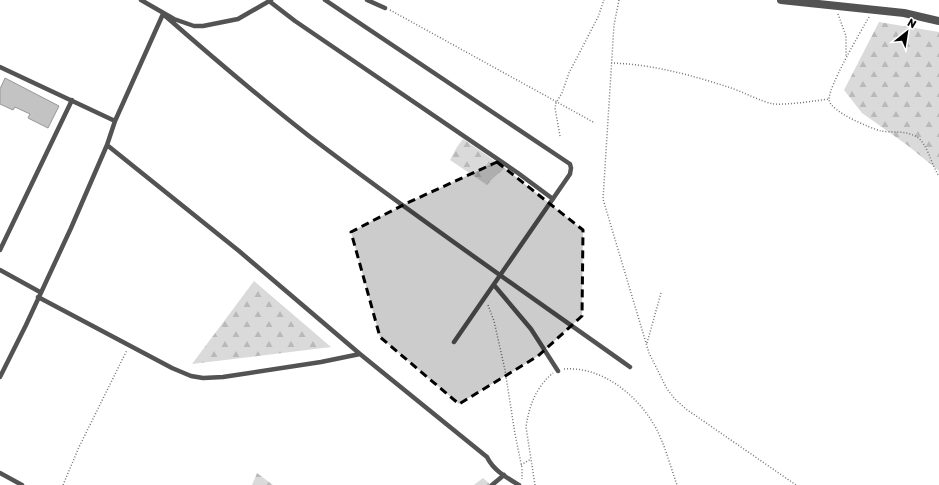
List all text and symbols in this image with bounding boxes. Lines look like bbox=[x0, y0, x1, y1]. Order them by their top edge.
north arrow bbox=[887, 12, 927, 52]
text: N bbox=[905, 16, 918, 31]

